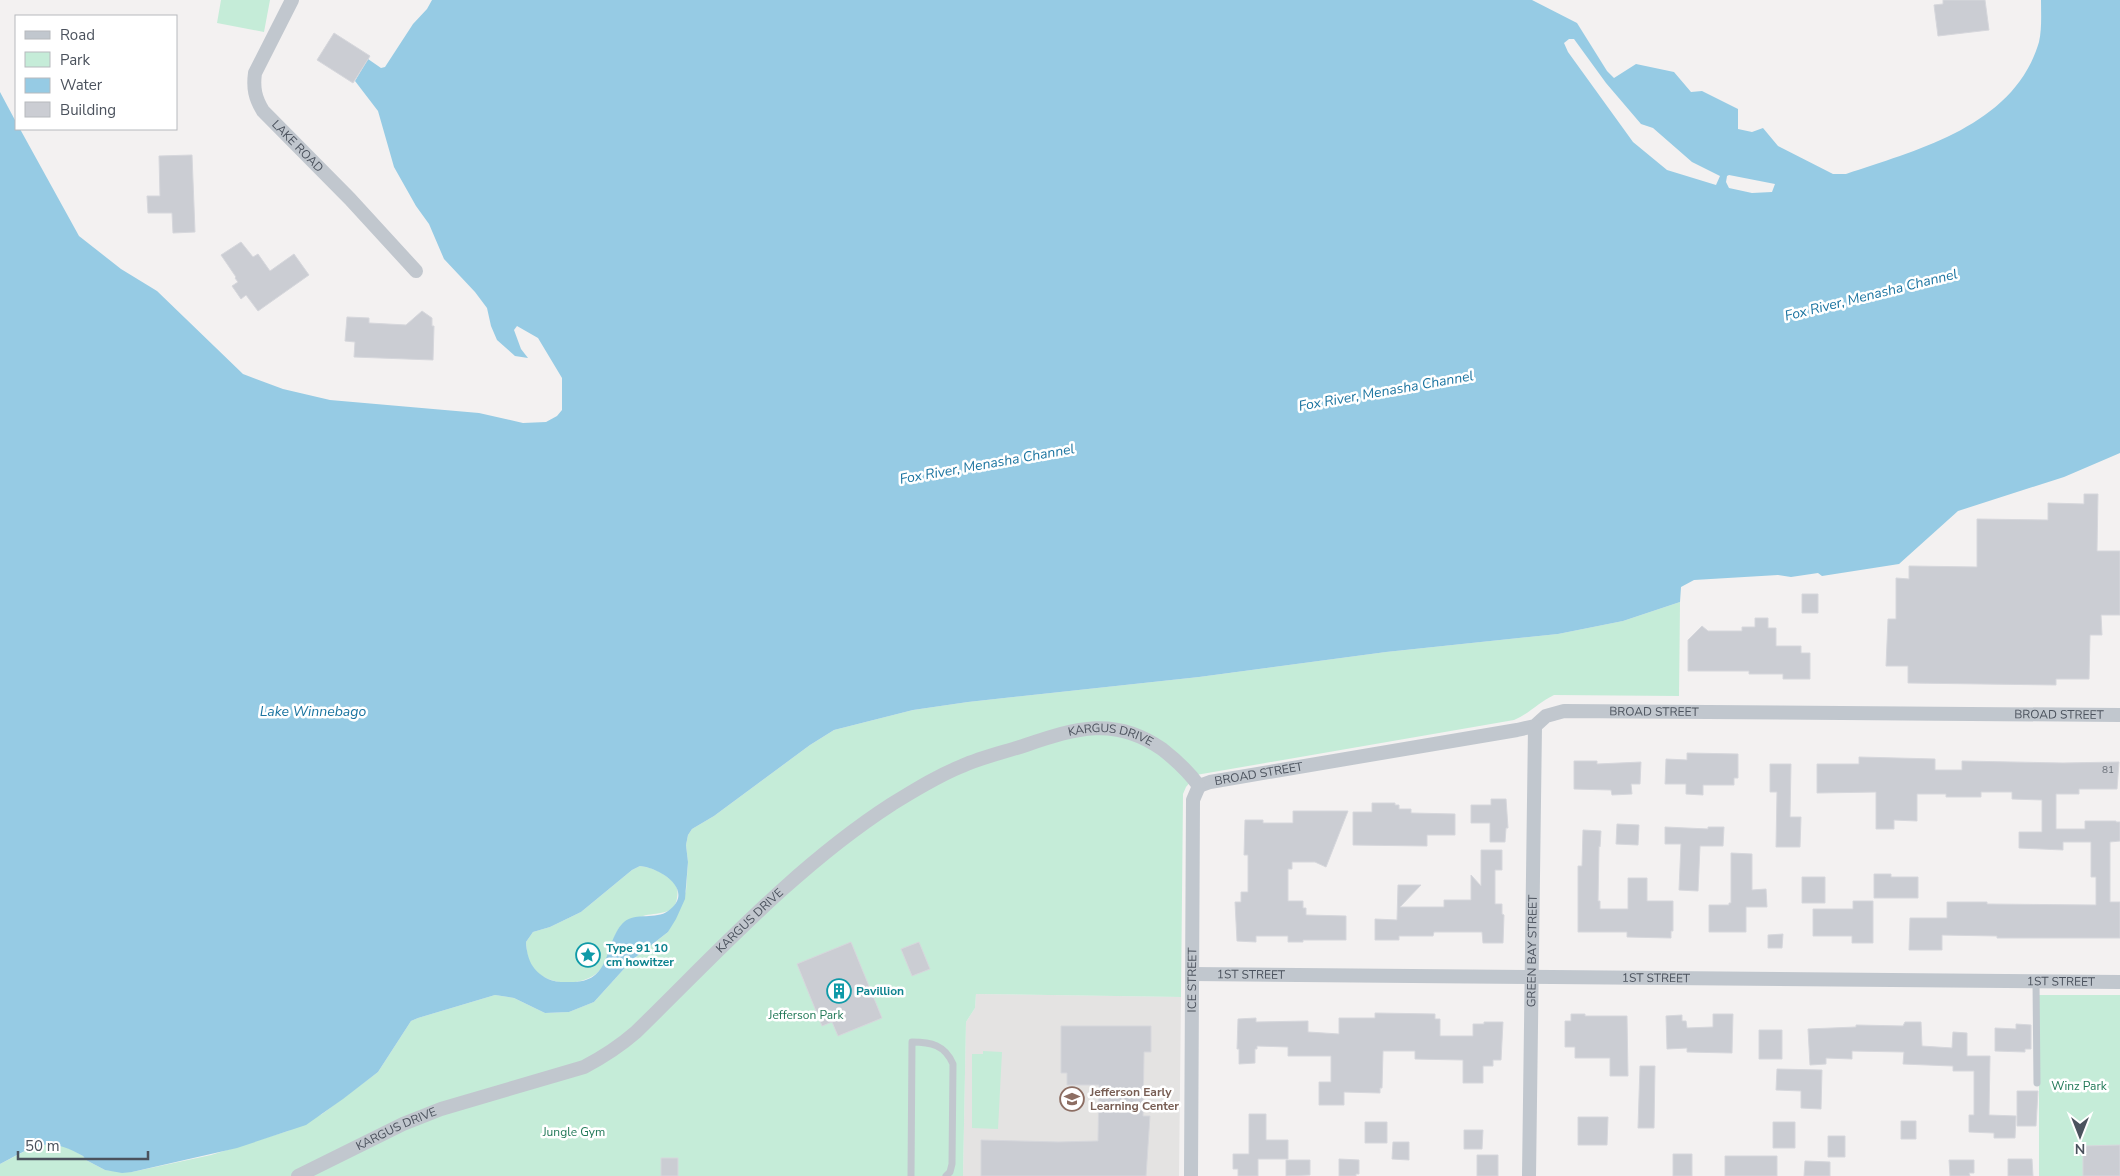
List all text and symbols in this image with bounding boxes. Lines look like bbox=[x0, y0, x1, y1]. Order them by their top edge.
legend bbox=[15, 15, 178, 130]
text: Road bbox=[60, 25, 95, 45]
text: Park bbox=[60, 50, 90, 70]
text: Water bbox=[60, 75, 103, 95]
text: Building bbox=[60, 100, 116, 120]
street label: LAKE ROAD bbox=[268, 117, 327, 176]
water label: Fox River, Menasha Channel bbox=[1783, 264, 1959, 326]
water label: Fox River, Menasha Channel bbox=[1297, 366, 1475, 416]
water label: Fox River, Menasha Channel bbox=[898, 439, 1076, 489]
water label: Lake Winnebago bbox=[260, 702, 366, 721]
street label: BROAD STREET bbox=[1609, 703, 1699, 720]
street label: BROAD STREET bbox=[2014, 706, 2104, 723]
street label: KARGUS DRIVE bbox=[1066, 720, 1156, 750]
street label: BROAD STREET bbox=[1213, 758, 1305, 789]
house number: 81 bbox=[2102, 763, 2114, 777]
street label: KARGUS DRIVE bbox=[712, 885, 787, 956]
street label: GREEN BAY STREET bbox=[1523, 894, 1541, 1007]
place label: Type 91 10 cm howitzer bbox=[606, 940, 674, 970]
place icon: Type 91 10 cm howitzer bbox=[575, 942, 601, 968]
street label: ICE STREET bbox=[1184, 947, 1200, 1012]
street label: 1ST STREET bbox=[1217, 966, 1286, 983]
street label: 1ST STREET bbox=[1622, 970, 1691, 986]
street label: 1ST STREET bbox=[2027, 973, 2096, 990]
building icon: Pavillion bbox=[826, 978, 852, 1004]
place label: Pavillion bbox=[856, 983, 904, 999]
park label: Jefferson Park bbox=[768, 1007, 844, 1023]
park label: Winz Park bbox=[2051, 1078, 2108, 1094]
place label: Jefferson Early Learning Center bbox=[1089, 1084, 1179, 1114]
school or university icon: Jefferson Early Learning Center bbox=[1059, 1086, 1085, 1112]
street label: KARGUS DRIVE bbox=[353, 1104, 439, 1154]
north arrow bbox=[2055, 1111, 2105, 1161]
park label: Jungle Gym bbox=[542, 1124, 605, 1140]
scale bar bbox=[18, 1128, 148, 1160]
text: 50 m bbox=[25, 1136, 60, 1156]
text: N bbox=[2075, 1139, 2085, 1158]

